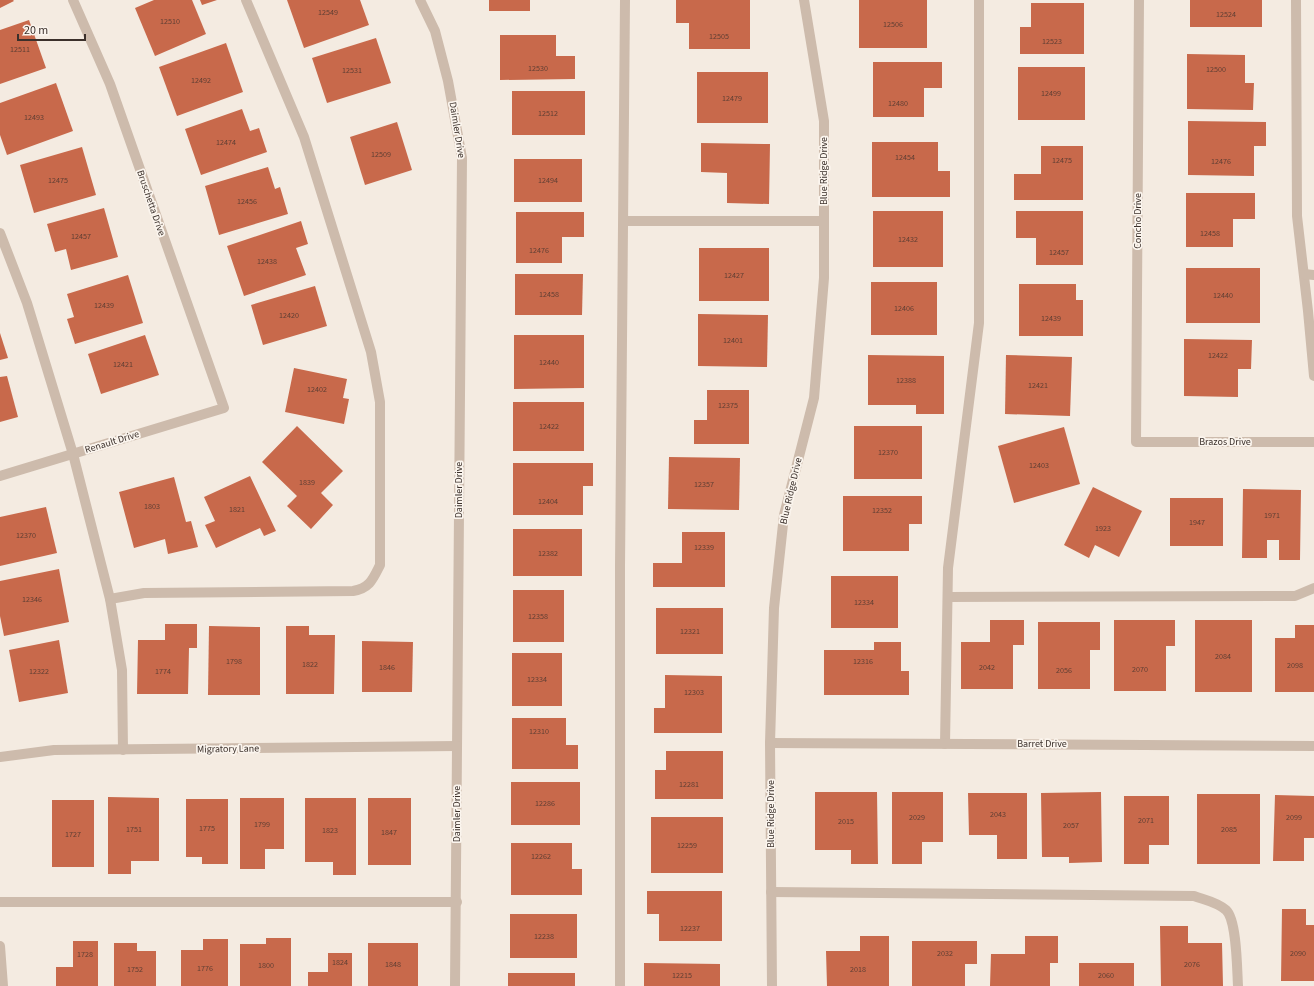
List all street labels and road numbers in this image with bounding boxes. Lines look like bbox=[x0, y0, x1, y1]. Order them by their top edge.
street label: Daimler Drive bbox=[446, 101, 468, 159]
street label: Blue Ridge Drive bbox=[817, 137, 831, 205]
street label: Bruschetta Drive bbox=[133, 168, 169, 238]
street label: Concho Drive bbox=[1131, 193, 1145, 249]
street label: Renault Drive bbox=[83, 427, 141, 457]
street label: Brazos Drive bbox=[1199, 435, 1251, 449]
street label: Blue Ridge Drive bbox=[777, 456, 805, 526]
street label: Daimler Drive bbox=[452, 462, 466, 518]
street label: Barret Drive bbox=[1017, 737, 1067, 751]
street label: Migratory Lane bbox=[197, 741, 259, 757]
street label: Blue Ridge Drive bbox=[764, 780, 778, 848]
street label: Daimler Drive bbox=[450, 786, 464, 842]

